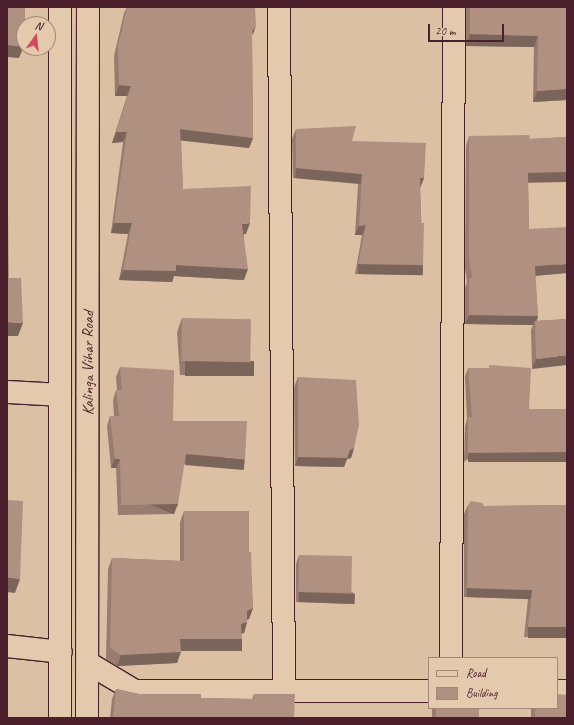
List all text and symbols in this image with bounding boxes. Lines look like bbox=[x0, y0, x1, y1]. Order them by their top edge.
north arrow bbox=[16, 16, 56, 56]
scale bar bbox=[430, 16, 506, 42]
text: N bbox=[34, 18, 44, 33]
text: 20 m bbox=[435, 23, 455, 39]
street label: Kalinga Vihar Road bbox=[78, 311, 98, 415]
legend bbox=[428, 657, 558, 709]
text: Road bbox=[466, 665, 486, 681]
text: Building bbox=[466, 685, 498, 701]

